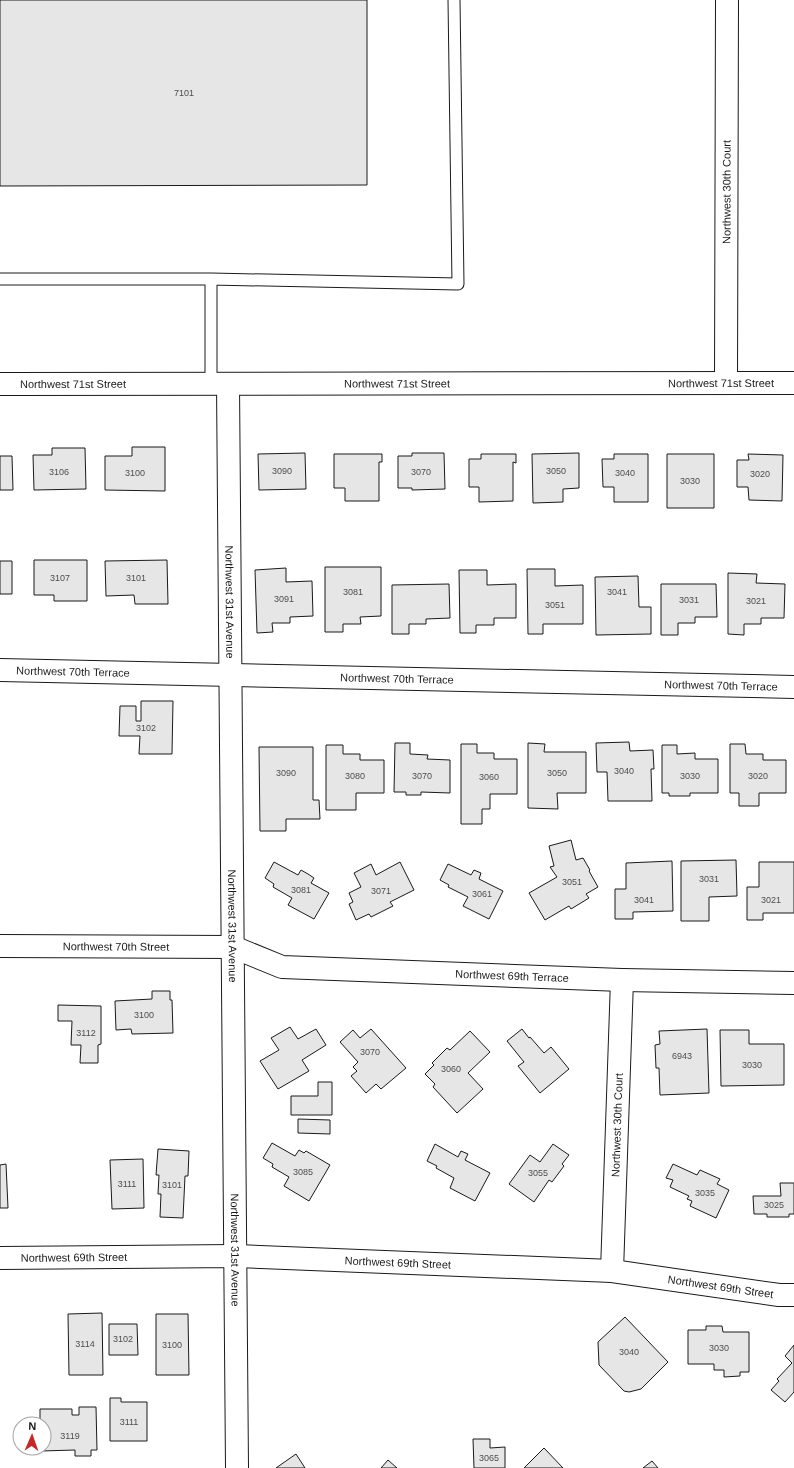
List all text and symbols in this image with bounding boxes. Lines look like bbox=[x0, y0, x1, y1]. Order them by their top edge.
house number: 7101 bbox=[174, 88, 194, 98]
street label: Northwest 30th Court bbox=[720, 140, 733, 244]
street label: Northwest 71st Street bbox=[344, 377, 450, 390]
street label: Northwest 71st Street bbox=[668, 377, 774, 389]
street label: Northwest 71st Street bbox=[20, 378, 126, 390]
house number: 3090 bbox=[272, 466, 292, 476]
house number: 3050 bbox=[546, 466, 566, 476]
house number: 3106 bbox=[49, 467, 69, 477]
house number: 3070 bbox=[411, 467, 431, 477]
house number: 3100 bbox=[125, 468, 145, 478]
house number: 3040 bbox=[615, 468, 635, 478]
house number: 3020 bbox=[750, 469, 770, 479]
house number: 3030 bbox=[680, 476, 700, 486]
street label: Northwest 31st Avenue bbox=[223, 545, 236, 659]
house number: 3107 bbox=[50, 573, 70, 583]
house number: 3101 bbox=[126, 573, 146, 583]
house number: 3081 bbox=[343, 587, 363, 597]
house number: 3041 bbox=[607, 587, 627, 597]
house number: 3091 bbox=[274, 594, 294, 604]
house number: 3031 bbox=[679, 595, 699, 605]
house number: 3021 bbox=[746, 596, 766, 606]
house number: 3051 bbox=[545, 600, 565, 610]
street label: Northwest 70th Terrace bbox=[16, 664, 130, 679]
street label: Northwest 70th Terrace bbox=[340, 671, 454, 686]
street label: Northwest 70th Terrace bbox=[664, 678, 778, 693]
house number: 3102 bbox=[136, 723, 156, 733]
house number: 3040 bbox=[614, 766, 634, 776]
house number: 3090 bbox=[276, 768, 296, 778]
house number: 3050 bbox=[547, 768, 567, 778]
house number: 3080 bbox=[345, 771, 365, 781]
house number: 3070 bbox=[412, 771, 432, 781]
house number: 3030 bbox=[680, 771, 700, 781]
house number: 3020 bbox=[748, 771, 768, 781]
house number: 3060 bbox=[479, 772, 499, 782]
street label: Northwest 31st Avenue bbox=[226, 869, 239, 983]
house number: 3031 bbox=[699, 874, 719, 884]
house number: 3051 bbox=[562, 877, 582, 887]
house number: 3081 bbox=[291, 885, 311, 895]
house number: 3071 bbox=[371, 886, 391, 896]
house number: 3061 bbox=[472, 889, 492, 899]
house number: 3041 bbox=[634, 895, 654, 905]
house number: 3021 bbox=[761, 895, 781, 905]
street label: Northwest 70th Street bbox=[63, 940, 169, 953]
street label: Northwest 69th Terrace bbox=[455, 968, 569, 984]
house number: 3100 bbox=[134, 1010, 154, 1020]
house number: 3112 bbox=[76, 1028, 96, 1038]
house number: 3070 bbox=[360, 1047, 380, 1057]
house number: 6943 bbox=[672, 1051, 692, 1061]
house number: 3030 bbox=[742, 1060, 762, 1070]
house number: 3060 bbox=[441, 1064, 461, 1074]
street label: Northwest 30th Court bbox=[609, 1073, 625, 1177]
house number: 3085 bbox=[293, 1167, 313, 1177]
house number: 3055 bbox=[528, 1168, 548, 1178]
house number: 3111 bbox=[118, 1179, 136, 1189]
house number: 3101 bbox=[162, 1180, 182, 1190]
house number: 3035 bbox=[695, 1188, 715, 1198]
street label: Northwest 31st Avenue bbox=[229, 1193, 242, 1307]
house number: 3025 bbox=[764, 1200, 784, 1210]
street label: Northwest 69th Street bbox=[21, 1251, 127, 1264]
street label: Northwest 69th Street bbox=[344, 1254, 451, 1271]
street label: Northwest 69th Street bbox=[667, 1273, 774, 1300]
house number: 3102 bbox=[113, 1334, 133, 1344]
house number: 3114 bbox=[75, 1339, 95, 1349]
house number: 3100 bbox=[162, 1340, 182, 1350]
house number: 3030 bbox=[709, 1343, 729, 1353]
house number: 3040 bbox=[619, 1347, 639, 1357]
north arrow bbox=[12, 1416, 52, 1456]
house number: 3111 bbox=[120, 1417, 138, 1427]
text: N bbox=[28, 1420, 37, 1432]
house number: 3119 bbox=[60, 1431, 80, 1441]
house number: 3065 bbox=[479, 1453, 499, 1463]

